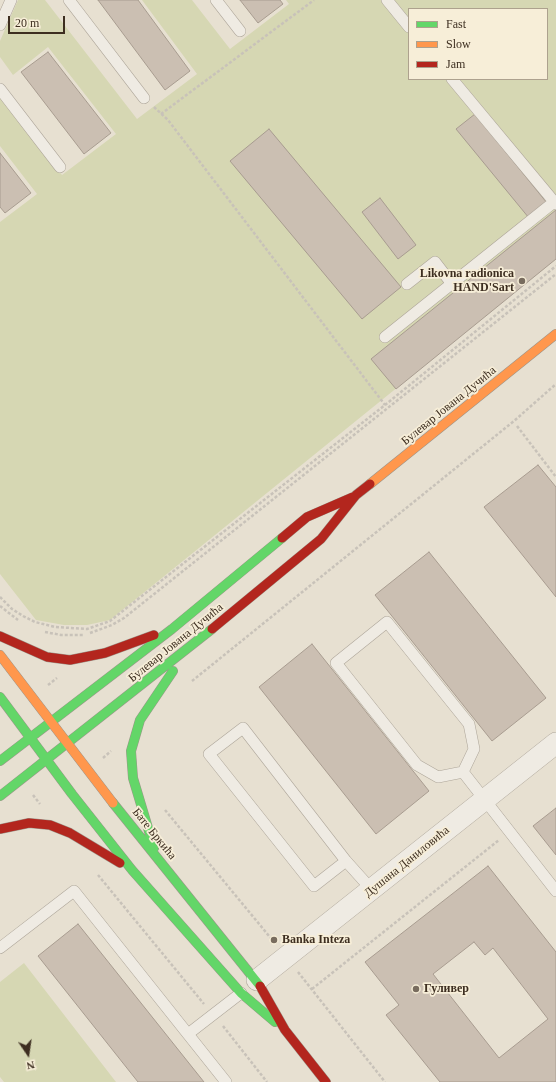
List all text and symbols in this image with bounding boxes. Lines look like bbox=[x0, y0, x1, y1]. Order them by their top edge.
scale bar bbox=[10, 8, 67, 34]
legend bbox=[408, 8, 548, 80]
text: 20 m bbox=[15, 16, 39, 30]
text: Fast bbox=[446, 17, 466, 31]
text: Slow bbox=[446, 37, 471, 51]
text: Jam bbox=[446, 57, 465, 71]
place label: Likovna radionica HAND'Sart bbox=[420, 267, 514, 295]
marker: Likovna radionica HAND'Sart bbox=[517, 276, 527, 286]
street label: Булевар Јована Дучића bbox=[399, 363, 499, 449]
street label: Булевар Јована Дучића bbox=[126, 600, 226, 686]
street label: Бате Бркића bbox=[129, 805, 179, 863]
street label: Душана Даниловића bbox=[362, 823, 452, 901]
place label: Banka Inteza bbox=[282, 933, 350, 947]
marker: Banka Inteza bbox=[269, 935, 279, 945]
place label: Гуливер bbox=[424, 982, 469, 996]
marker: Гуливер bbox=[411, 984, 421, 994]
north arrow bbox=[8, 1034, 48, 1074]
text: N bbox=[25, 1059, 36, 1072]

